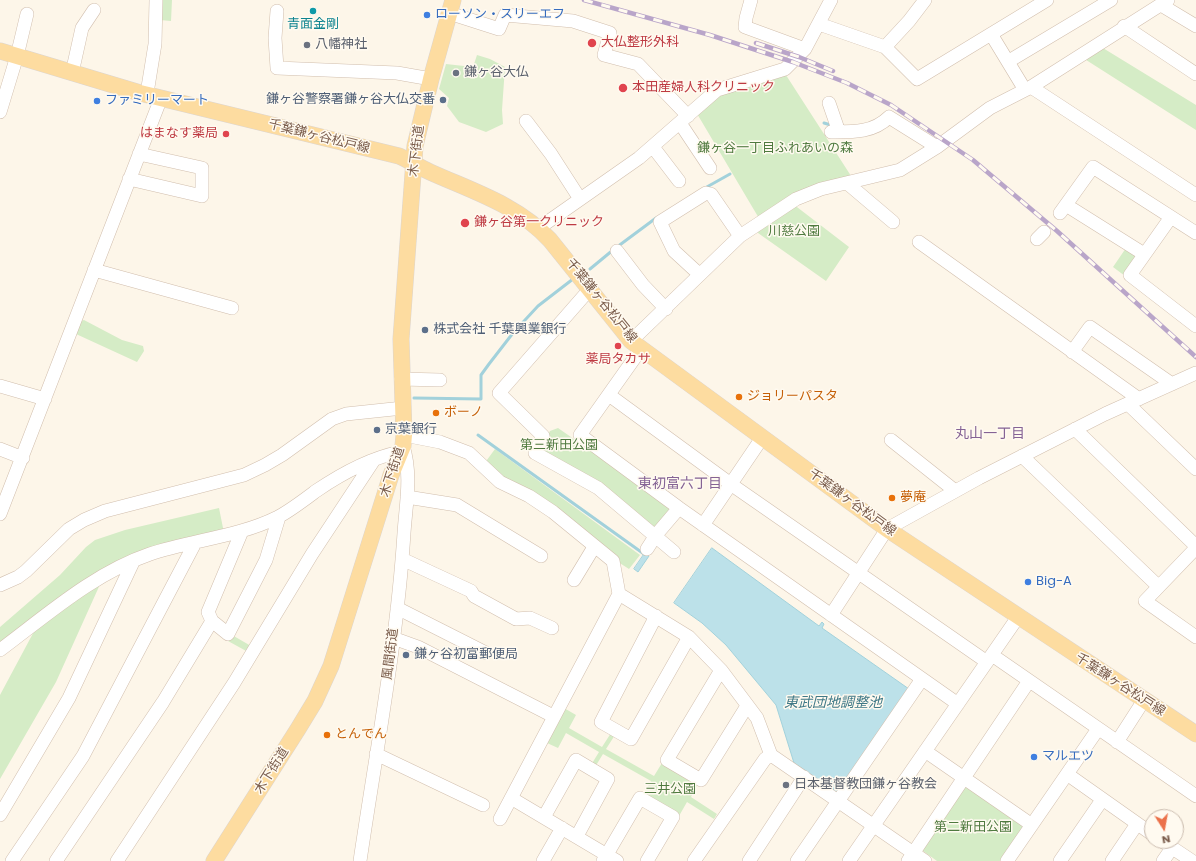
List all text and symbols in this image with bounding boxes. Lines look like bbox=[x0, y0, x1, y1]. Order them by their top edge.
marker: 青面金剛 bbox=[308, 6, 318, 16]
place label: ローソン・スリーエフ bbox=[435, 7, 565, 23]
marker: ローソン・スリーエフ bbox=[422, 10, 432, 20]
place label: 青面金剛 bbox=[287, 17, 339, 33]
place label: 大仏整形外科 bbox=[601, 35, 679, 51]
place label: 八幡神社 bbox=[315, 37, 367, 53]
marker: 大仏整形外科 bbox=[586, 37, 598, 49]
marker: 八幡神社 bbox=[302, 40, 312, 50]
place label: 鎌ヶ谷大仏 bbox=[464, 65, 529, 81]
marker: 鎌ヶ谷大仏 bbox=[451, 68, 461, 78]
place label: 本田産婦人科クリニック bbox=[632, 80, 775, 96]
marker: 本田産婦人科クリニック bbox=[617, 82, 629, 94]
place label: 鎌ヶ谷警察署鎌ヶ谷大仏交番 bbox=[266, 92, 435, 108]
place label: ファミリーマート bbox=[105, 93, 209, 109]
marker: 鎌ヶ谷警察署鎌ヶ谷大仏交番 bbox=[438, 95, 448, 105]
marker: ファミリーマート bbox=[92, 96, 102, 106]
street label: 千葉鎌ヶ谷松戸線 bbox=[267, 117, 371, 157]
street label: 木下街道 bbox=[406, 124, 428, 178]
place label: はまなす薬局 bbox=[140, 126, 218, 142]
marker: はまなす薬局 bbox=[221, 129, 231, 139]
park label: 鎌ヶ谷一丁目ふれあいの森 bbox=[697, 141, 853, 157]
place label: 鎌ヶ谷第一クリニック bbox=[474, 215, 604, 231]
marker: 鎌ヶ谷第一クリニック bbox=[459, 217, 471, 229]
park label: 川慈公園 bbox=[768, 224, 820, 240]
street label: 千葉鎌ヶ谷松戸線 bbox=[562, 256, 640, 346]
place label: 株式会社 千葉興業銀行 bbox=[433, 322, 566, 338]
marker: 株式会社 千葉興業銀行 bbox=[420, 325, 430, 335]
marker: 薬局タカサ bbox=[613, 341, 623, 351]
place label: 薬局タカサ bbox=[586, 352, 650, 368]
place label: ジョリーパスタ bbox=[747, 389, 838, 405]
marker: ジョリーパスタ bbox=[734, 392, 744, 402]
place label: ボーノ bbox=[444, 405, 483, 421]
marker: ボーノ bbox=[431, 408, 441, 418]
place label: 京葉銀行 bbox=[385, 422, 437, 438]
marker: 京葉銀行 bbox=[372, 425, 382, 435]
district label: 丸山一丁目 bbox=[955, 426, 1025, 442]
park label: 第三新田公園 bbox=[520, 438, 598, 454]
street label: 木下街道 bbox=[378, 445, 408, 499]
street label: 千葉鎌ヶ谷松戸線 bbox=[805, 466, 899, 540]
district label: 東初富六丁目 bbox=[638, 476, 722, 492]
place label: 夢庵 bbox=[900, 490, 926, 506]
marker: 夢庵 bbox=[887, 493, 897, 503]
place label: Big-A bbox=[1036, 574, 1072, 590]
marker: Big-A bbox=[1023, 577, 1033, 587]
street label: 風間街道 bbox=[380, 627, 402, 681]
place label: 鎌ヶ谷初富郵便局 bbox=[414, 647, 518, 663]
marker: 鎌ヶ谷初富郵便局 bbox=[401, 650, 411, 660]
street label: 千葉鎌ヶ谷松戸線 bbox=[1072, 650, 1168, 720]
water label: 東武団地調整池 bbox=[784, 695, 882, 711]
place label: とんでん bbox=[335, 727, 387, 743]
marker: とんでん bbox=[322, 730, 332, 740]
street label: 木下街道 bbox=[252, 745, 292, 797]
place label: マルエツ bbox=[1042, 749, 1094, 765]
marker: マルエツ bbox=[1029, 752, 1039, 762]
place label: 日本基督教団鎌ヶ谷教会 bbox=[794, 777, 937, 793]
marker: 日本基督教団鎌ヶ谷教会 bbox=[781, 780, 791, 790]
park label: 三井公園 bbox=[644, 782, 696, 798]
north arrow bbox=[1144, 809, 1184, 849]
park label: 第二新田公園 bbox=[934, 820, 1012, 836]
text: N bbox=[1161, 831, 1172, 848]

